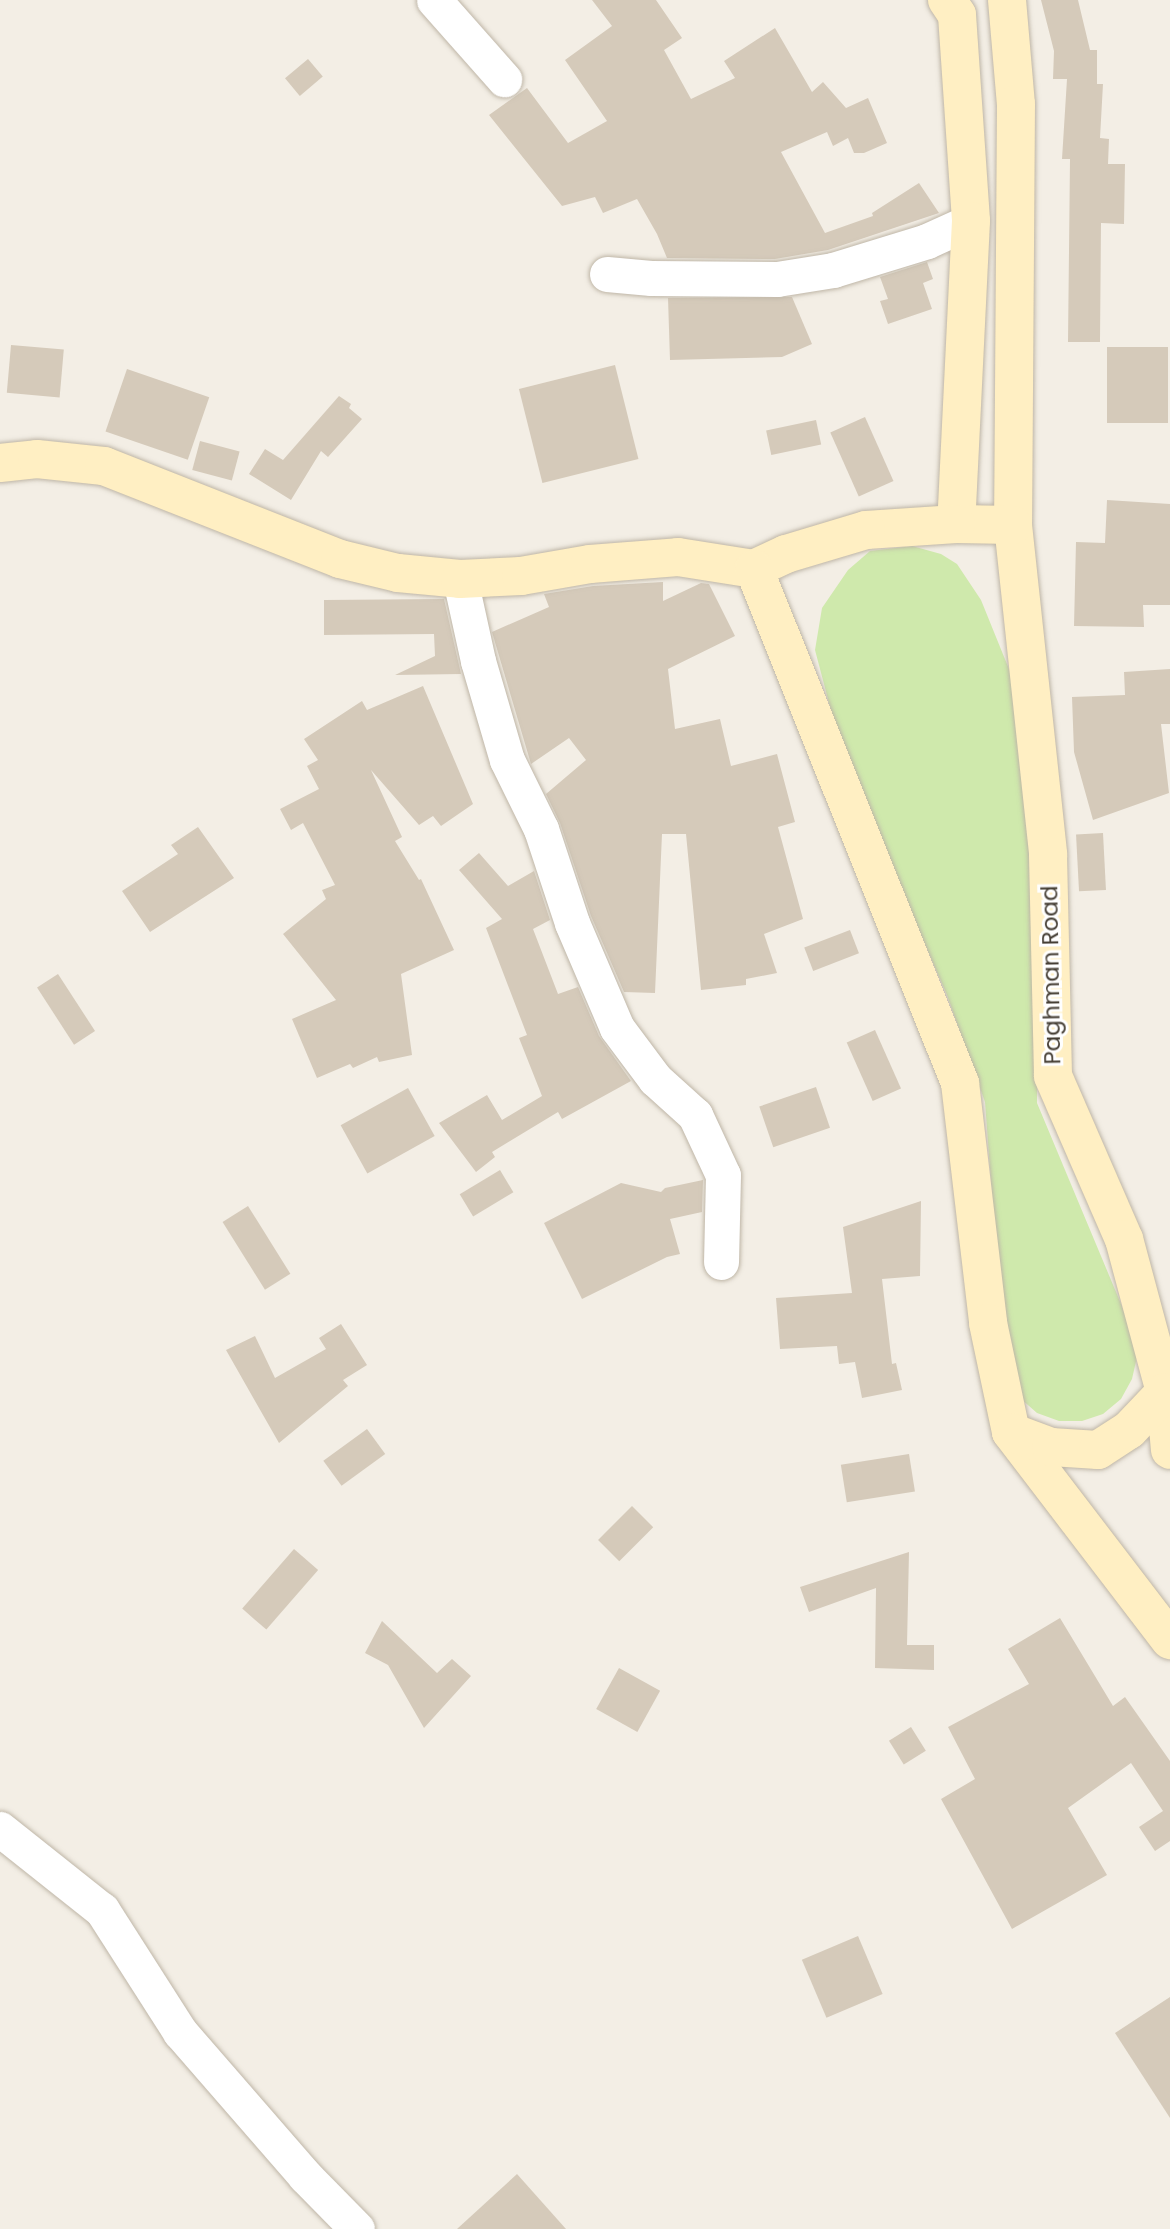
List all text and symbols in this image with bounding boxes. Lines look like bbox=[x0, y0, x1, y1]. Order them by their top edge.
street label: Paghman Road bbox=[1036, 885, 1066, 1065]

